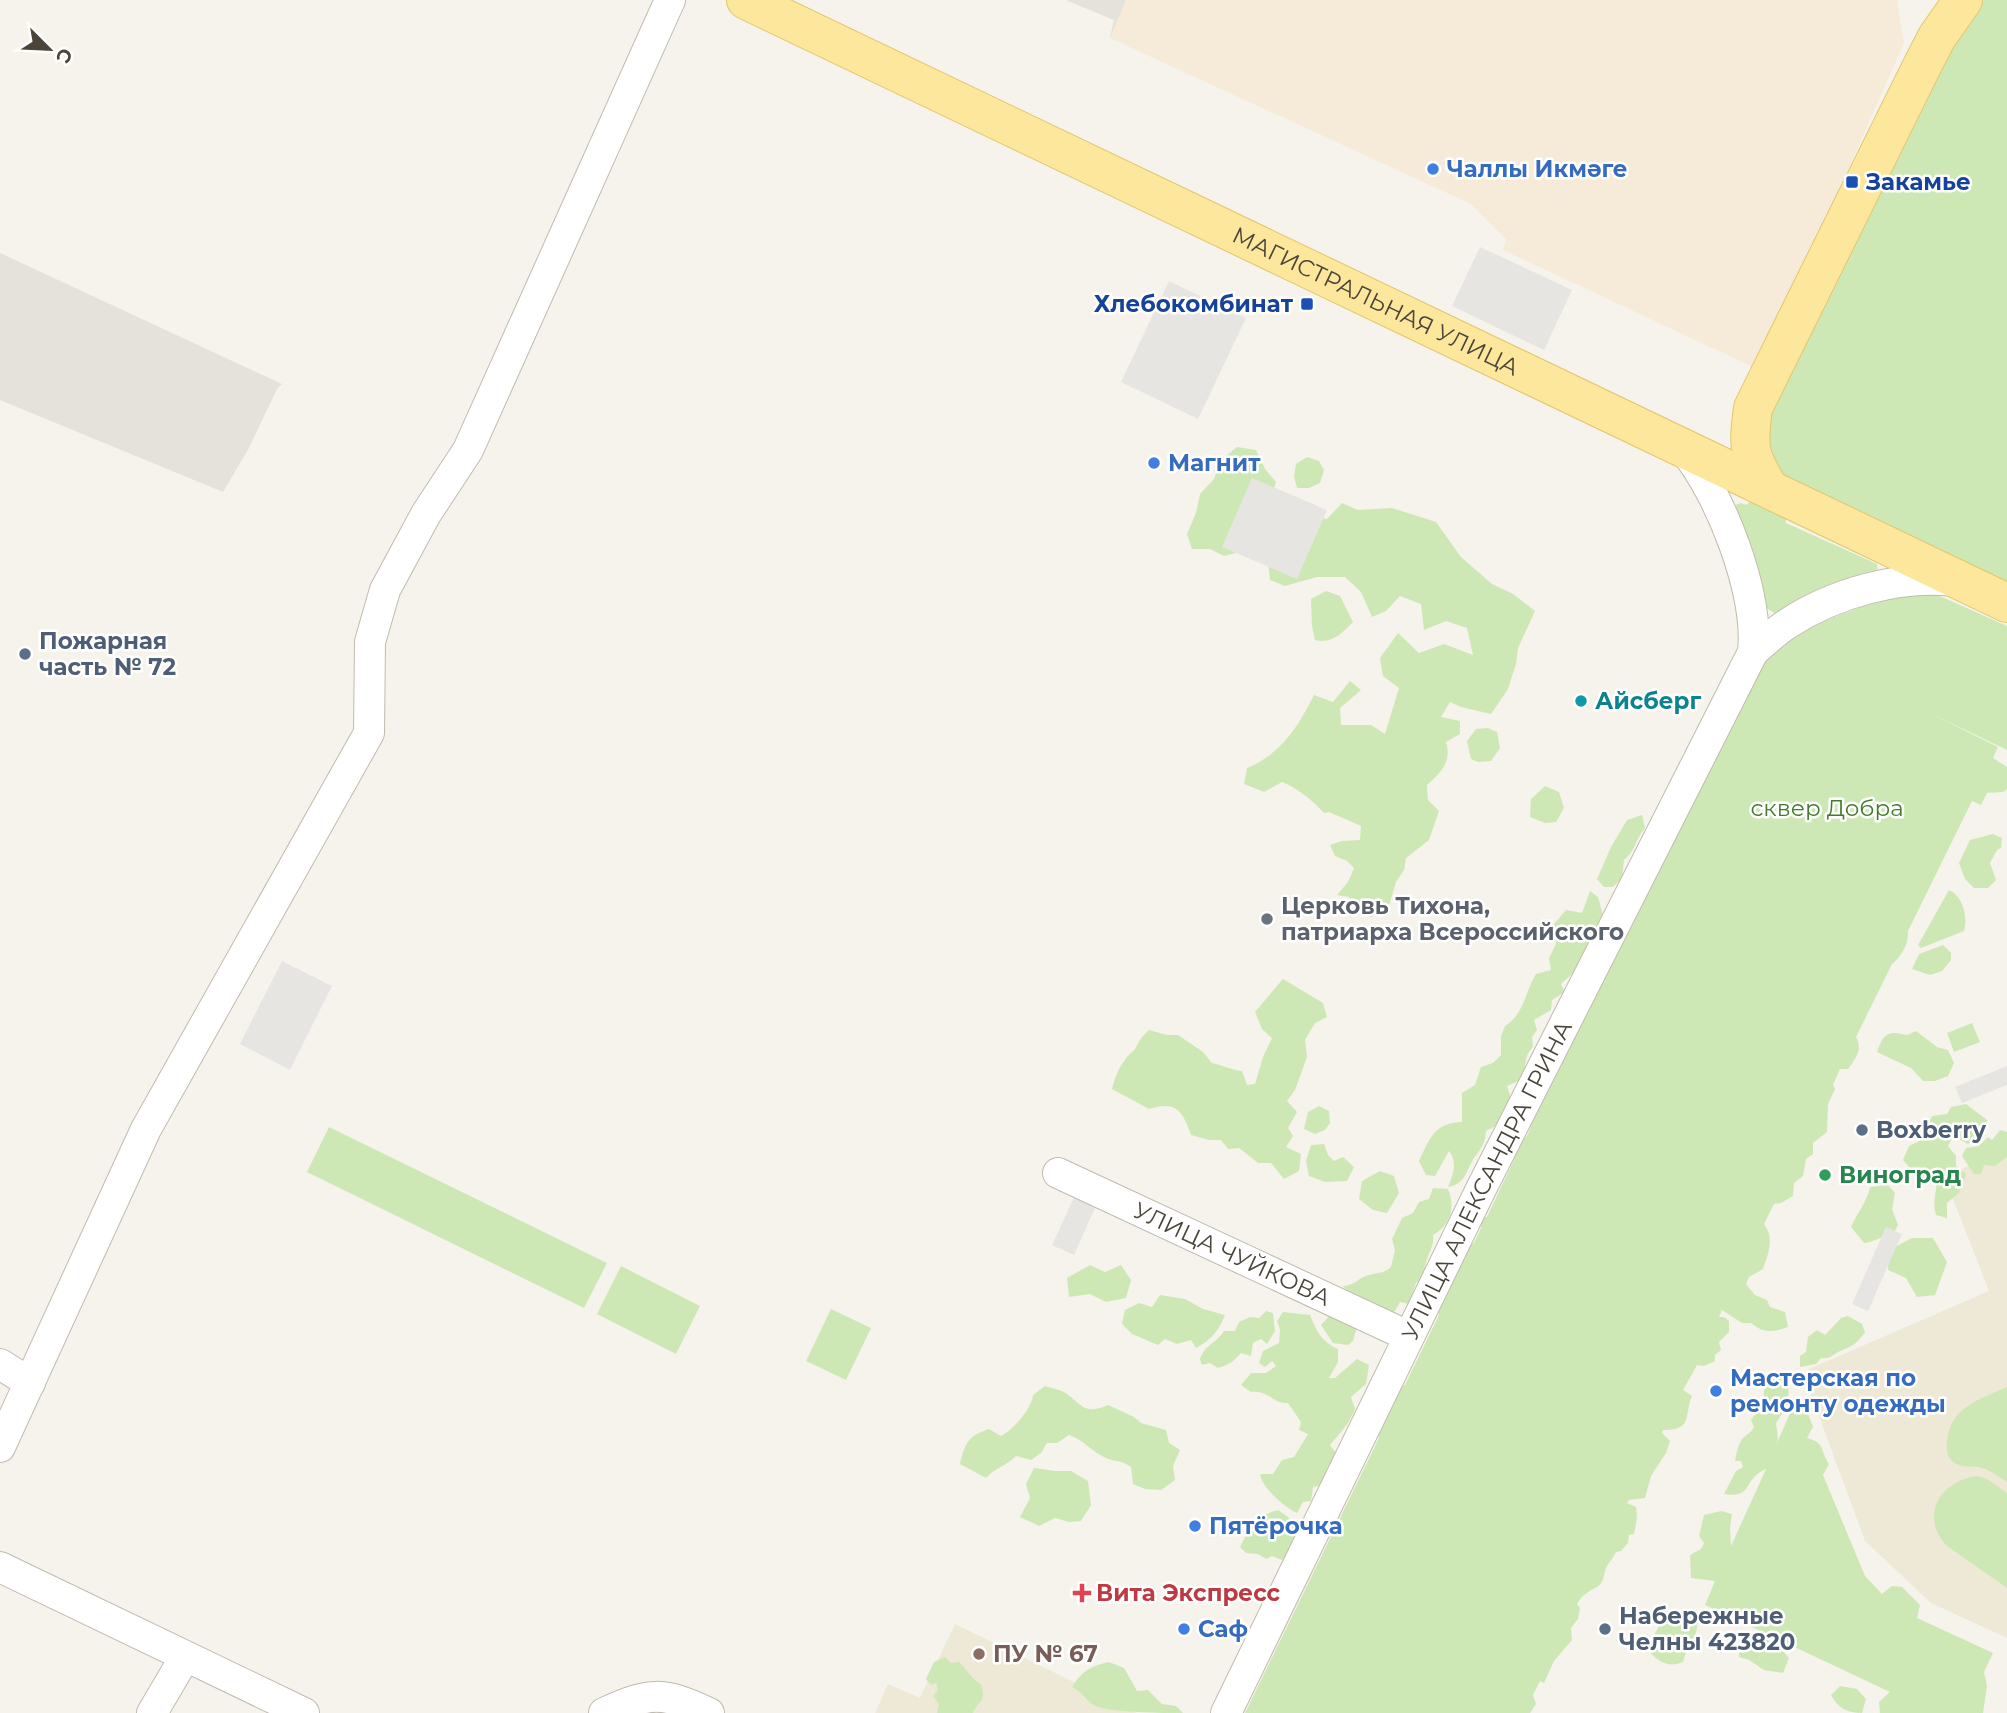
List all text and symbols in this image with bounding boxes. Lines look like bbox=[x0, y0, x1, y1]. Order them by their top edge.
north arrow bbox=[14, 14, 84, 84]
text: С bbox=[51, 45, 77, 67]
place label: Чаллы Икмәге bbox=[1447, 155, 1628, 183]
marker: Чаллы Икмәге bbox=[1425, 161, 1441, 177]
place label: Закамье bbox=[1865, 168, 1971, 196]
marker: Закамье bbox=[1844, 174, 1860, 190]
street label: МАГИСТРАЛЬНАЯ УЛИЦА bbox=[1228, 221, 1524, 382]
place label: Хлебокомбинат bbox=[1094, 290, 1294, 318]
marker: Хлебокомбинат bbox=[1299, 296, 1315, 312]
place label: Магнит bbox=[1168, 449, 1261, 477]
marker: Магнит bbox=[1146, 455, 1162, 471]
place label: Пожарная часть № 72 bbox=[39, 627, 176, 681]
marker: Пожарная часть № 72 bbox=[17, 646, 33, 662]
place label: Айсберг bbox=[1595, 687, 1701, 715]
marker: Айсберг bbox=[1573, 693, 1589, 709]
park label: сквер Добра bbox=[1750, 794, 1904, 822]
place label: Церковь Тихона, патриарха Всероссийского bbox=[1281, 892, 1624, 946]
marker: Церковь Тихона, патриарха Всероссийского bbox=[1259, 911, 1275, 927]
street label: УЛИЦА АЛЕКСАНДРА ГРИНА bbox=[1396, 1016, 1578, 1345]
place label: Boxberry bbox=[1876, 1116, 1986, 1144]
marker: Boxberry bbox=[1854, 1122, 1870, 1138]
place label: Виноград bbox=[1839, 1161, 1961, 1189]
marker: Виноград bbox=[1817, 1167, 1833, 1183]
street label: УЛИЦА ЧУЙКОВА bbox=[1129, 1196, 1335, 1312]
place label: Мастерская по ремонту одежды bbox=[1730, 1364, 1946, 1418]
marker: Мастерская по ремонту одежды bbox=[1708, 1383, 1724, 1399]
place label: Пятёрочка bbox=[1209, 1512, 1343, 1540]
marker: Пятёрочка bbox=[1187, 1518, 1203, 1534]
place label: Вита Экспресс bbox=[1096, 1579, 1281, 1607]
marker: Вита Экспресс bbox=[1074, 1585, 1090, 1601]
place label: Набережные Челны 423820 bbox=[1619, 1602, 1795, 1656]
place label: Саф bbox=[1198, 1615, 1248, 1643]
marker: Саф bbox=[1176, 1621, 1192, 1637]
marker: Набережные Челны 423820 bbox=[1597, 1621, 1613, 1637]
place label: ПУ № 67 bbox=[993, 1640, 1098, 1668]
marker: ПУ № 67 bbox=[971, 1646, 987, 1662]

